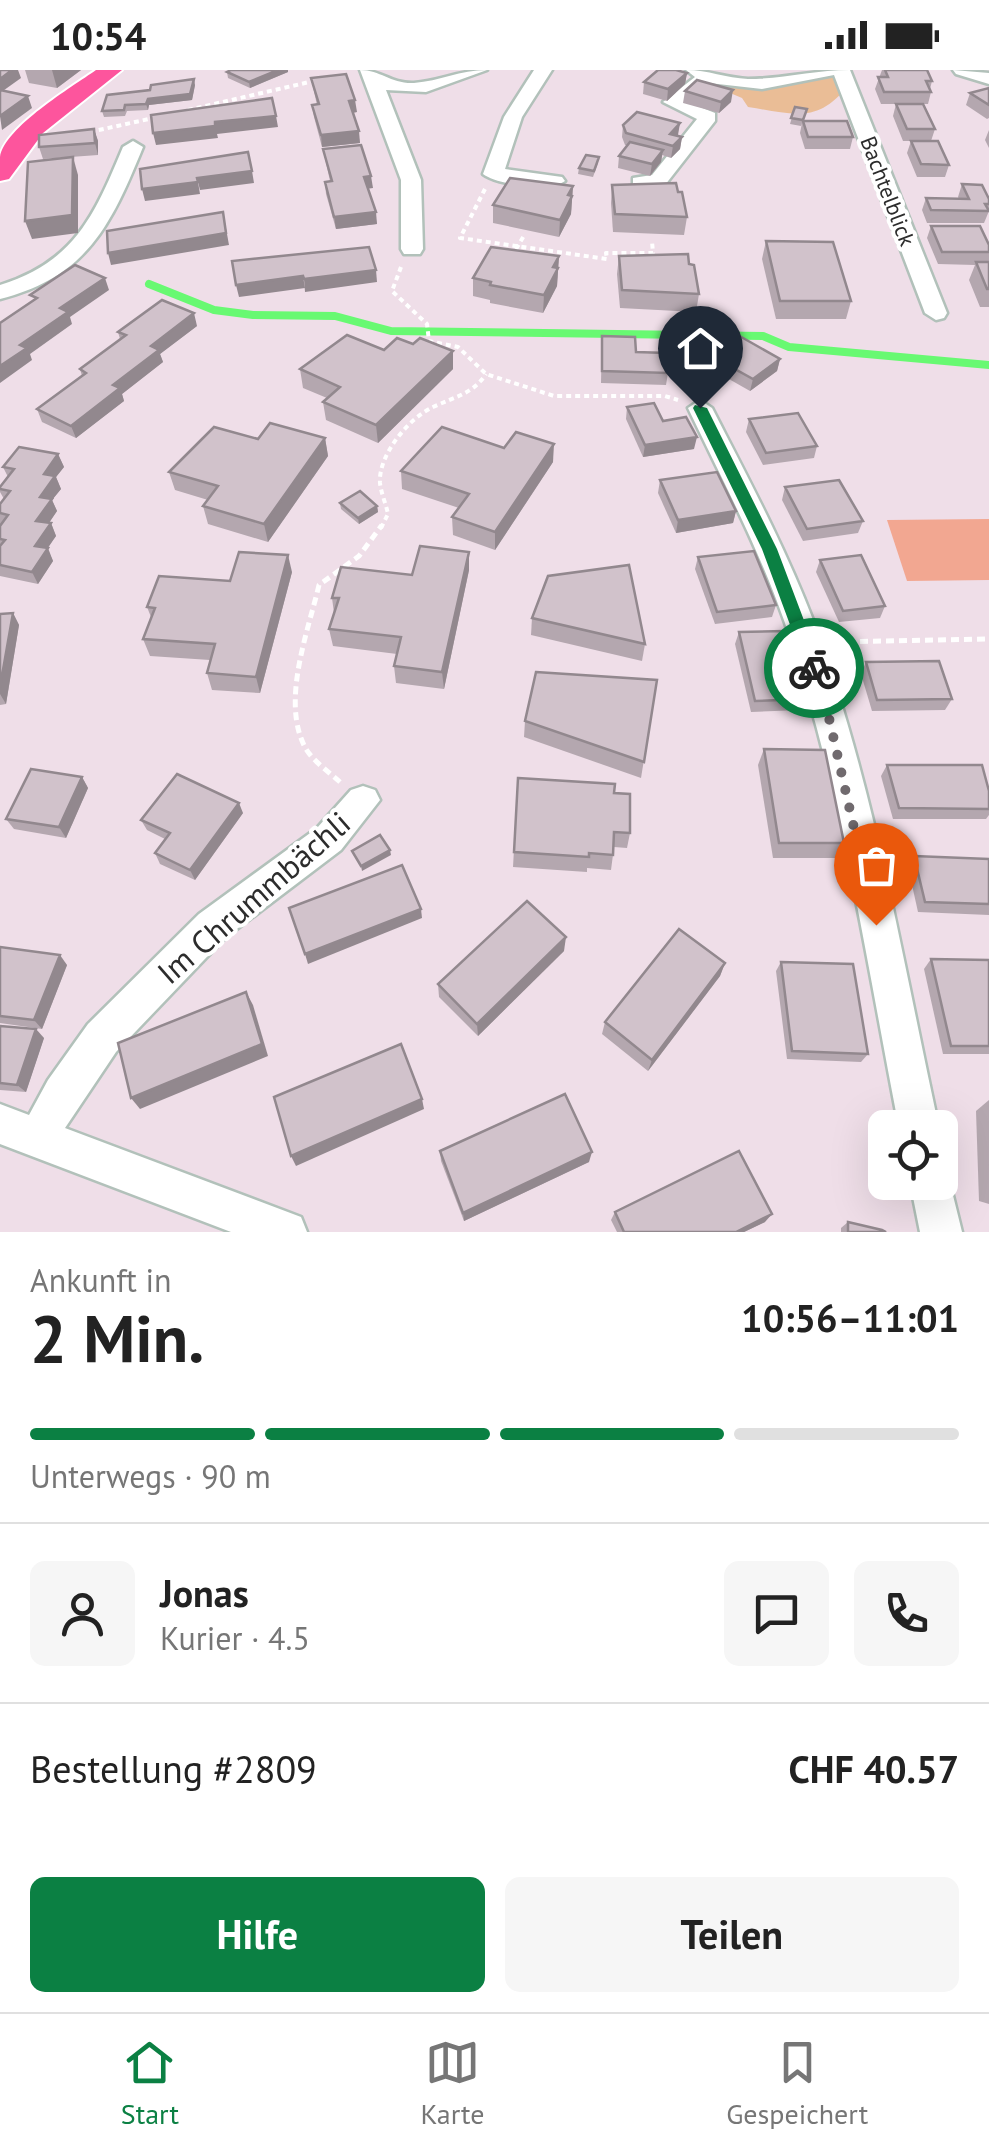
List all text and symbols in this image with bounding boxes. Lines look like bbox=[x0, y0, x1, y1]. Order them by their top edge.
text: 10:54 bbox=[50, 11, 146, 60]
street label: Bachtelblick bbox=[854, 132, 922, 250]
pin bbox=[658, 306, 743, 409]
icon: home bbox=[673, 321, 728, 376]
courier bbox=[764, 618, 864, 718]
icon: bike bbox=[787, 641, 842, 696]
street label: Im Chrummbächli bbox=[148, 802, 359, 993]
pin bbox=[834, 823, 919, 926]
icon: bag bbox=[849, 838, 904, 893]
map controls bbox=[868, 1110, 958, 1200]
button: locate bbox=[868, 1110, 958, 1200]
text: Ankunft in bbox=[30, 1259, 171, 1301]
text: 10:56–11:01 bbox=[741, 1293, 959, 1342]
text: 2 Min. bbox=[30, 1296, 204, 1380]
text: Unterwegs · 90 m bbox=[30, 1455, 271, 1497]
button: person bbox=[30, 1561, 135, 1666]
button: chat bbox=[724, 1561, 829, 1666]
button: phone bbox=[854, 1561, 959, 1666]
text: Jonas bbox=[160, 1568, 249, 1617]
text: Kurier · 4.5 bbox=[160, 1617, 310, 1659]
text: Bestellung #2809 bbox=[30, 1744, 317, 1793]
text: CHF 40.57 bbox=[789, 1744, 959, 1793]
button: Hilfe bbox=[30, 1877, 485, 1992]
button: Teilen bbox=[505, 1877, 959, 1992]
tab: Start bbox=[121, 2035, 179, 2132]
tab: Karte bbox=[421, 2035, 485, 2132]
tab: Gespeichert bbox=[726, 2035, 868, 2132]

